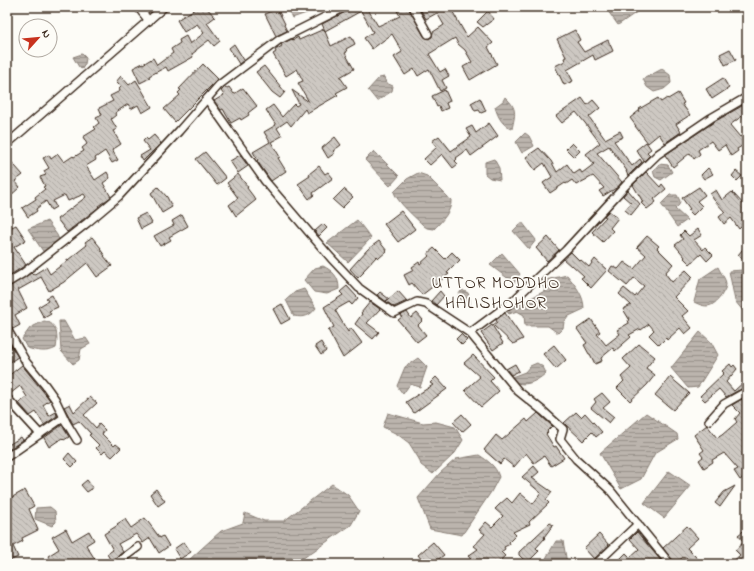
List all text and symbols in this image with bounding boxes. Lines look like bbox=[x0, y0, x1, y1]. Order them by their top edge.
north arrow bbox=[18, 18, 58, 58]
text: N bbox=[37, 27, 55, 41]
district label: UTTOR MODDHO HALISHOHOR bbox=[432, 271, 560, 316]

